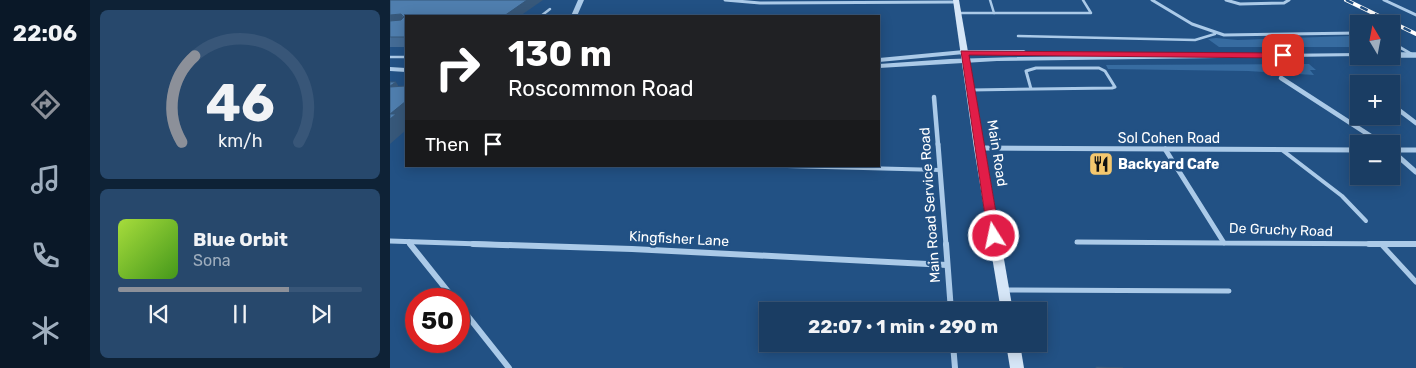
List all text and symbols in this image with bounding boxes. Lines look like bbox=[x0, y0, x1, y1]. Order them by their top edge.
north arrow bbox=[1350, 15, 1400, 65]
map controls bbox=[1350, 15, 1400, 185]
text: 22:06 bbox=[13, 20, 77, 47]
text: 130 m bbox=[508, 33, 612, 75]
pin bbox=[1262, 34, 1304, 76]
icon: right bbox=[425, 35, 490, 100]
icon: arrive bbox=[1269, 41, 1297, 69]
text: 46 bbox=[205, 72, 275, 134]
text: Roscommon Road bbox=[508, 75, 694, 102]
button: + bbox=[1350, 75, 1400, 125]
icon: directions bbox=[28, 87, 63, 122]
street label: Main Road bbox=[983, 118, 1011, 188]
street label: Main Road Service Road bbox=[916, 127, 944, 283]
text: km/h bbox=[218, 130, 262, 151]
icon: arrive bbox=[479, 130, 507, 158]
street label: Sol Cohen Road bbox=[1118, 130, 1220, 147]
text: Then bbox=[425, 133, 469, 156]
button: − bbox=[1350, 135, 1400, 185]
restaurant icon: Backyard Cafe bbox=[1088, 151, 1114, 177]
place label: Backyard Cafe bbox=[1118, 156, 1219, 173]
icon: music bbox=[28, 162, 63, 197]
position arrow bbox=[967, 209, 1019, 261]
street label: De Gruchy Road bbox=[1229, 220, 1333, 240]
text: Blue Orbit bbox=[193, 228, 288, 251]
street label: Kingfisher Lane bbox=[629, 228, 730, 250]
icon: phone bbox=[28, 238, 63, 273]
text: Sona bbox=[193, 251, 231, 270]
speed limit sign: 50 bbox=[405, 288, 470, 353]
icon: previous bbox=[145, 300, 173, 328]
icon: pause bbox=[226, 300, 254, 328]
icon: next bbox=[307, 300, 335, 328]
icon: climate bbox=[28, 313, 63, 348]
text: 22:07 · 1 min · 290 m bbox=[808, 315, 998, 338]

